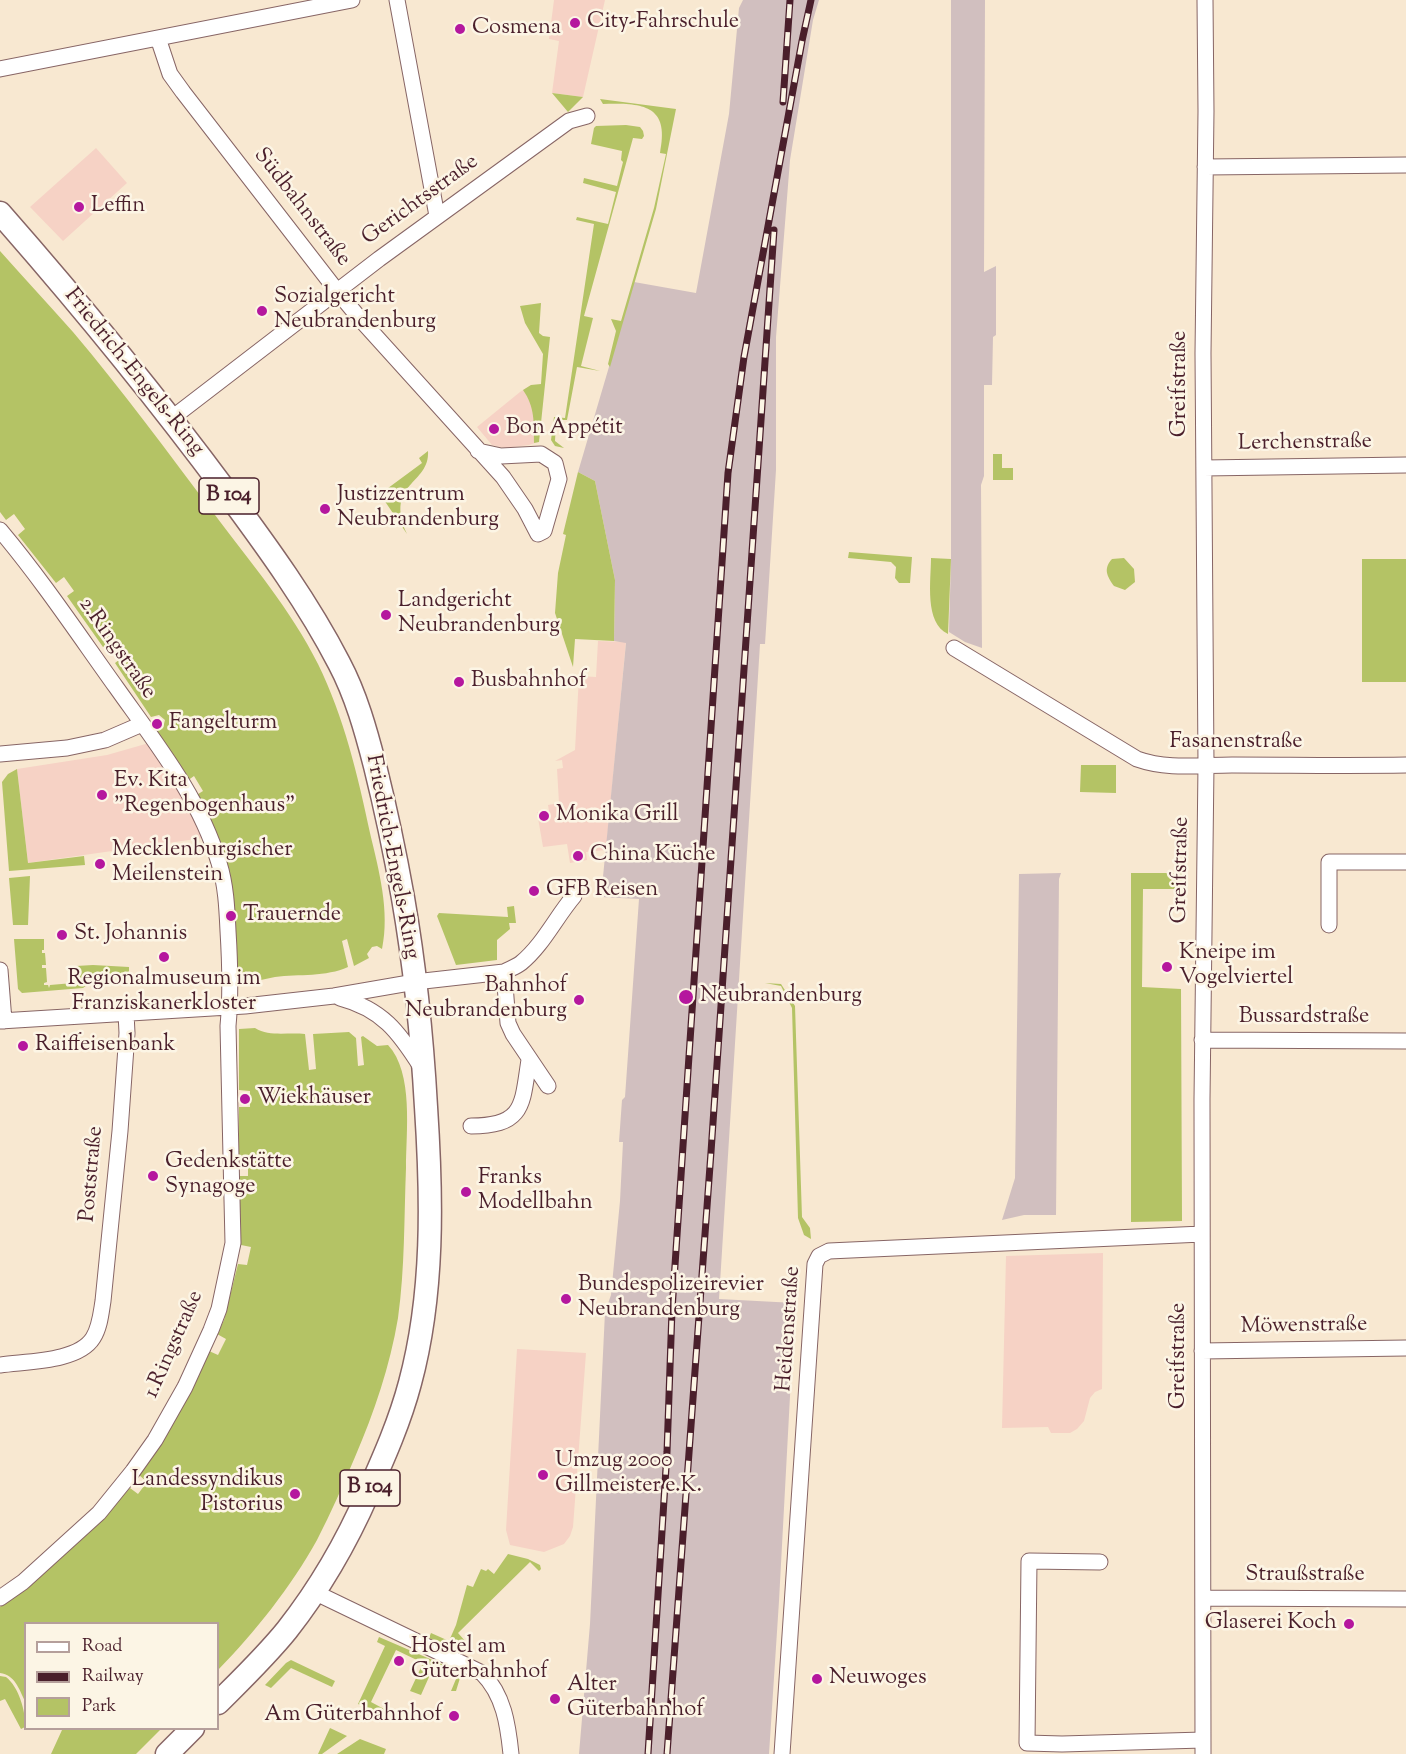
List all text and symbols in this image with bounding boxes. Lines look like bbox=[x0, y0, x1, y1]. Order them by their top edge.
place label: City-Fahrschule bbox=[587, 10, 739, 36]
place label: Cosmena bbox=[472, 16, 561, 42]
marker: City-Fahrschule bbox=[568, 16, 582, 30]
marker: Cosmena bbox=[453, 22, 467, 36]
street label: Südbahnstraße bbox=[247, 144, 355, 272]
street label: Gerichtsstraße bbox=[358, 150, 484, 252]
place label: Leffin bbox=[91, 194, 145, 220]
marker: Leffin bbox=[72, 200, 86, 214]
street label: Friedrich-Engels-Ring bbox=[57, 284, 209, 462]
place label: Sozialgericht Neubrandenburg bbox=[274, 285, 436, 336]
marker: Sozialgericht Neubrandenburg bbox=[255, 304, 269, 318]
street label: Greifstraße bbox=[1168, 331, 1194, 437]
place label: Bon Appétit bbox=[506, 416, 623, 442]
marker: Bon Appétit bbox=[487, 422, 501, 436]
street label: Lerchenstraße bbox=[1238, 430, 1372, 458]
road number: B 104 bbox=[199, 478, 259, 514]
place label: Justizzentrum Neubrandenburg bbox=[337, 483, 499, 534]
marker: Justizzentrum Neubrandenburg bbox=[318, 502, 332, 516]
place label: Landgericht Neubrandenburg bbox=[398, 589, 560, 640]
street label: 2.Ringstraße bbox=[71, 593, 161, 705]
marker: Landgericht Neubrandenburg bbox=[379, 608, 393, 622]
place label: Busbahnhof bbox=[471, 669, 586, 695]
marker: Busbahnhof bbox=[452, 675, 466, 689]
place label: Fangelturm bbox=[169, 711, 277, 737]
marker: Fangelturm bbox=[150, 717, 164, 731]
street label: Fasanenstraße bbox=[1169, 730, 1303, 756]
street label: Friedrich-Engels-Ring bbox=[358, 753, 424, 961]
place label: Ev. Kita "Regenbogenhaus" bbox=[114, 769, 295, 820]
marker: Ev. Kita "Regenbogenhaus" bbox=[95, 788, 109, 802]
place label: Monika Grill bbox=[556, 803, 679, 829]
marker: Monika Grill bbox=[537, 809, 551, 823]
street label: Greifstraße bbox=[1168, 816, 1196, 924]
place label: Mecklenburgischer Meilenstein bbox=[112, 838, 293, 890]
place label: China Küche bbox=[590, 843, 715, 869]
marker: China Küche bbox=[571, 849, 585, 863]
marker: Mecklenburgischer Meilenstein bbox=[93, 857, 107, 871]
place label: GFB Reisen bbox=[546, 878, 658, 904]
marker: GFB Reisen bbox=[527, 884, 541, 898]
place label: Trauernde bbox=[243, 903, 341, 929]
marker: Trauernde bbox=[224, 909, 238, 923]
place label: St. Johannis bbox=[74, 922, 187, 948]
marker: St. Johannis bbox=[55, 928, 69, 942]
place label: Kneipe im Vogelviertel bbox=[1179, 941, 1293, 992]
marker: Regionalmuseum im Franziskanerkloster bbox=[157, 950, 171, 964]
marker: Kneipe im Vogelviertel bbox=[1160, 960, 1174, 974]
place label: Regionalmuseum im Franziskanerkloster bbox=[67, 967, 261, 1018]
place label: Bahnhof Neubrandenburg bbox=[405, 974, 567, 1026]
place label: Neubrandenburg bbox=[700, 984, 862, 1010]
marker: Neubrandenburg bbox=[677, 988, 695, 1006]
marker: Bahnhof Neubrandenburg bbox=[572, 993, 586, 1007]
street label: Bussardstraße bbox=[1239, 1005, 1369, 1031]
place label: Raiffeisenbank bbox=[35, 1033, 175, 1059]
marker: Raiffeisenbank bbox=[16, 1039, 30, 1053]
place label: Wiekhäuser bbox=[257, 1086, 371, 1112]
marker: Wiekhäuser bbox=[238, 1092, 252, 1106]
street label: Poststraße bbox=[76, 1125, 110, 1223]
place label: Gedenkstätte Synagoge bbox=[165, 1150, 292, 1202]
place label: Franks Modellbahn bbox=[478, 1166, 593, 1218]
marker: Gedenkstätte Synagoge bbox=[146, 1169, 160, 1183]
marker: Franks Modellbahn bbox=[459, 1185, 473, 1199]
street label: Heidenstraße bbox=[772, 1265, 808, 1393]
place label: Bundespolizeirevier Neubrandenburg bbox=[578, 1273, 764, 1324]
street label: 1.Ringstraße bbox=[140, 1287, 210, 1403]
marker: Bundespolizeirevier Neubrandenburg bbox=[559, 1292, 573, 1306]
street label: Greifstraße bbox=[1167, 1303, 1193, 1409]
street label: Möwenstraße bbox=[1240, 1313, 1368, 1341]
place label: Umzug 2000 Gillmeister e.K. bbox=[555, 1449, 702, 1500]
place label: Landessyndikus Pistorius bbox=[132, 1468, 283, 1520]
marker: Umzug 2000 Gillmeister e.K. bbox=[536, 1468, 550, 1482]
road number: B 104 bbox=[340, 1470, 400, 1506]
marker: Landessyndikus Pistorius bbox=[288, 1487, 302, 1501]
street label: Straußstraße bbox=[1245, 1563, 1365, 1589]
place label: Glaserei Koch bbox=[1205, 1611, 1337, 1637]
marker: Glaserei Koch bbox=[1342, 1617, 1356, 1631]
legend bbox=[24, 1622, 219, 1730]
text: Road bbox=[82, 1634, 122, 1660]
place label: Hostel am Güterbahnhof bbox=[411, 1635, 548, 1687]
marker: Hostel am Güterbahnhof bbox=[392, 1654, 406, 1668]
text: Railway bbox=[82, 1664, 144, 1690]
place label: Neuwoges bbox=[829, 1666, 927, 1692]
marker: Neuwoges bbox=[810, 1672, 824, 1686]
place label: Alter Güterbahnhof bbox=[567, 1673, 704, 1724]
marker: Alter Güterbahnhof bbox=[548, 1692, 562, 1706]
text: Park bbox=[82, 1694, 116, 1720]
place label: Am Güterbahnhof bbox=[264, 1703, 442, 1729]
marker: Am Güterbahnhof bbox=[447, 1709, 461, 1723]

